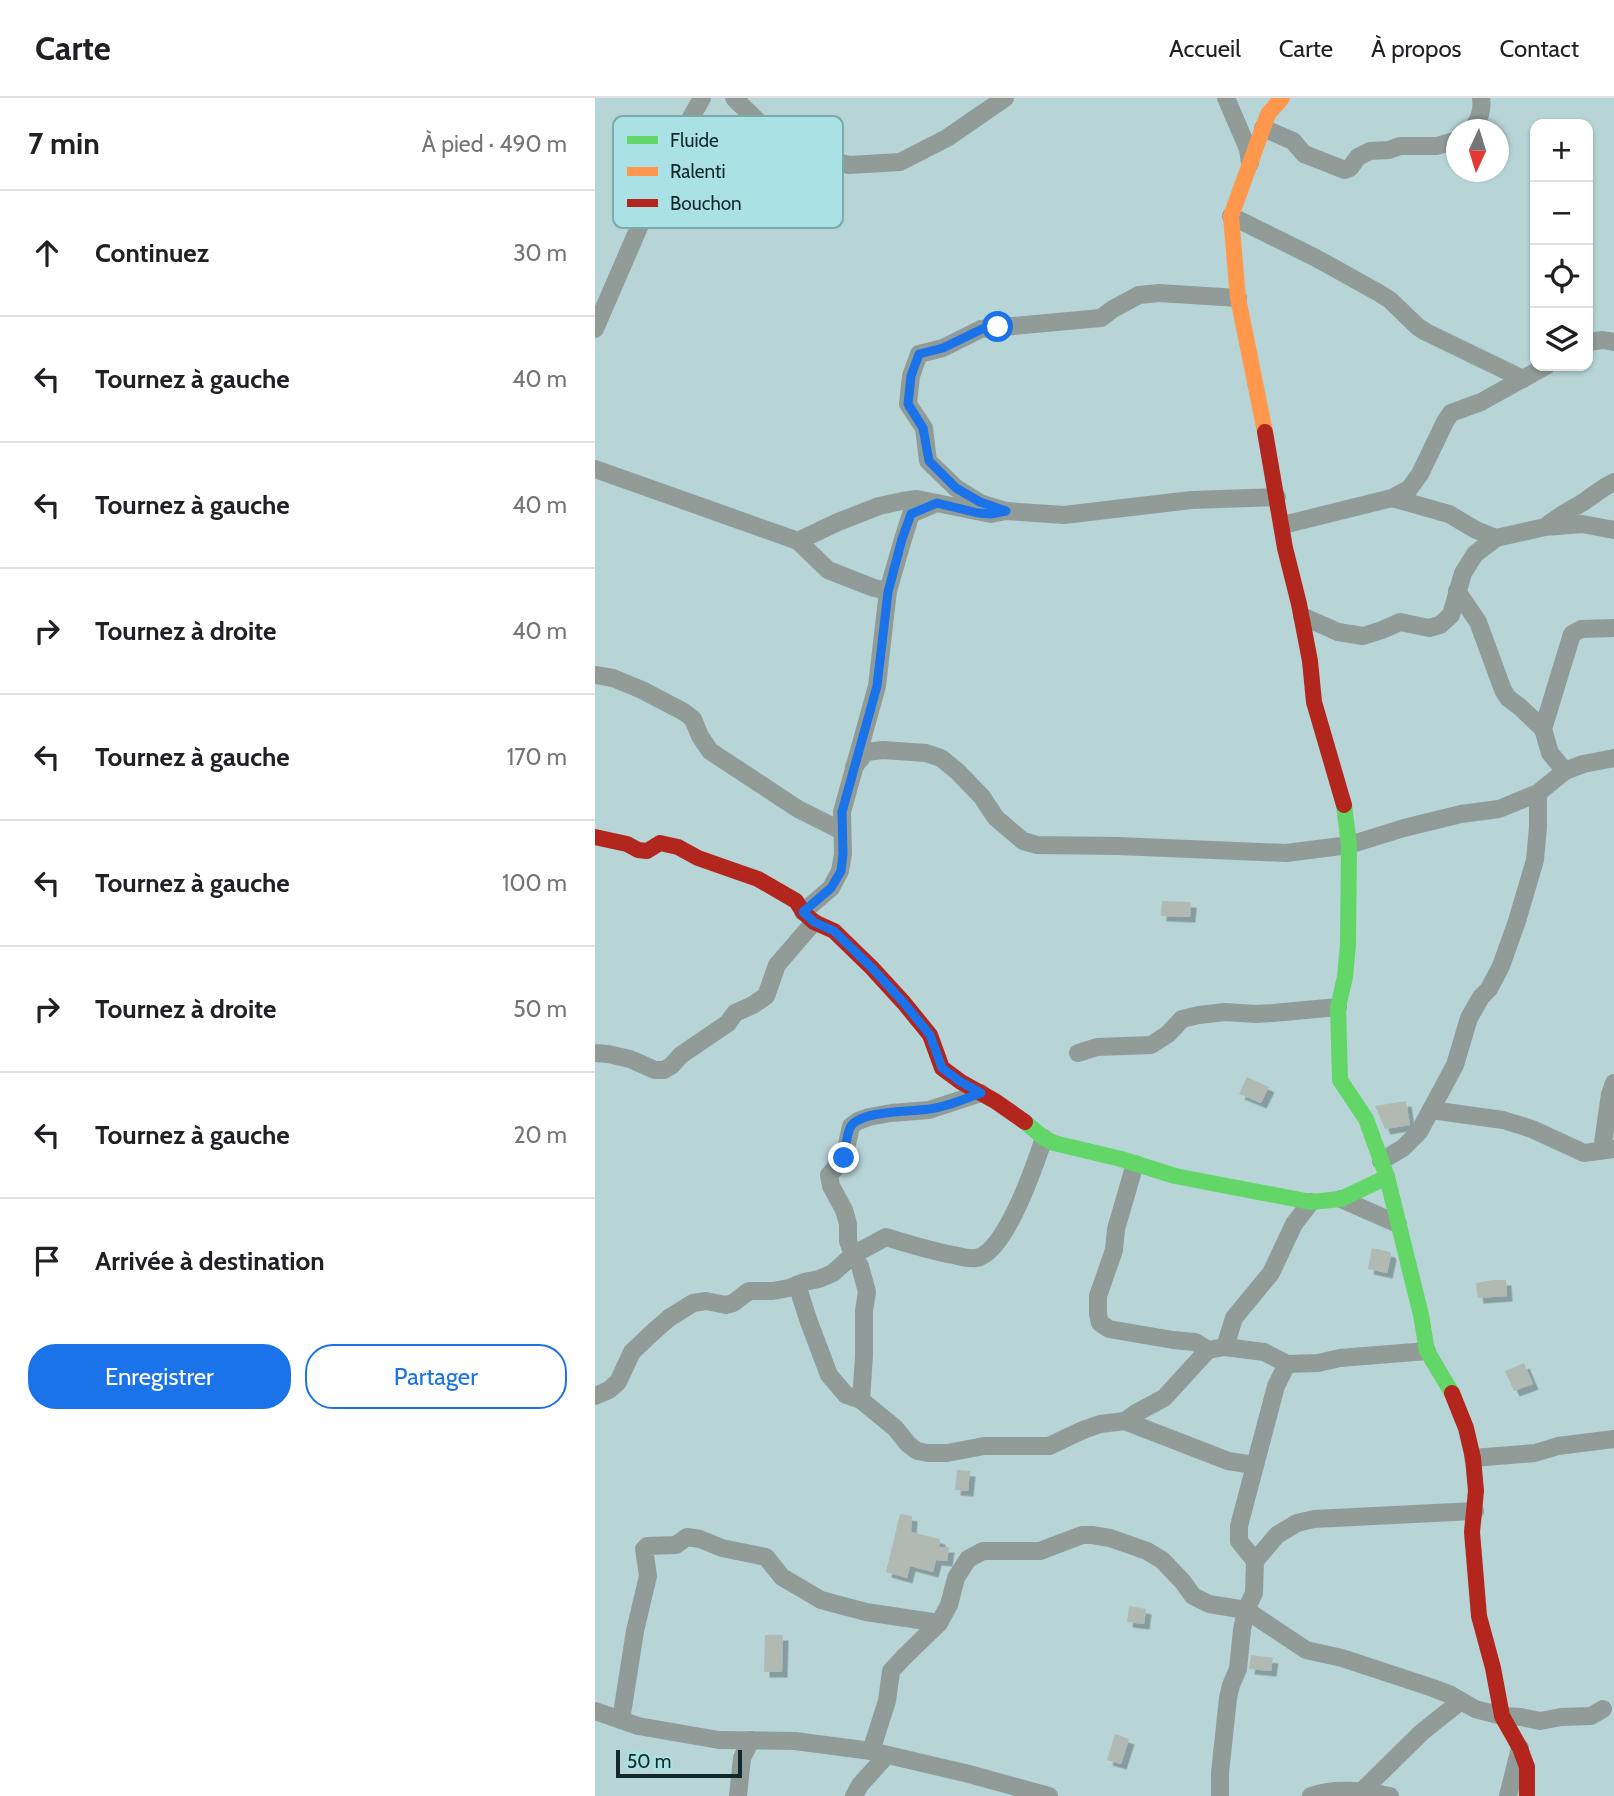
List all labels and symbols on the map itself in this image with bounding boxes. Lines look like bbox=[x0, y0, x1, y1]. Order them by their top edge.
legend bbox=[613, 116, 843, 228]
north arrow bbox=[1446, 119, 1509, 182]
text: Fluide bbox=[670, 129, 719, 152]
text: Ralenti bbox=[670, 160, 726, 183]
text: Bouchon bbox=[670, 192, 742, 215]
route start bbox=[982, 311, 1013, 342]
route end bbox=[828, 1142, 859, 1173]
scale bar bbox=[616, 1747, 742, 1779]

